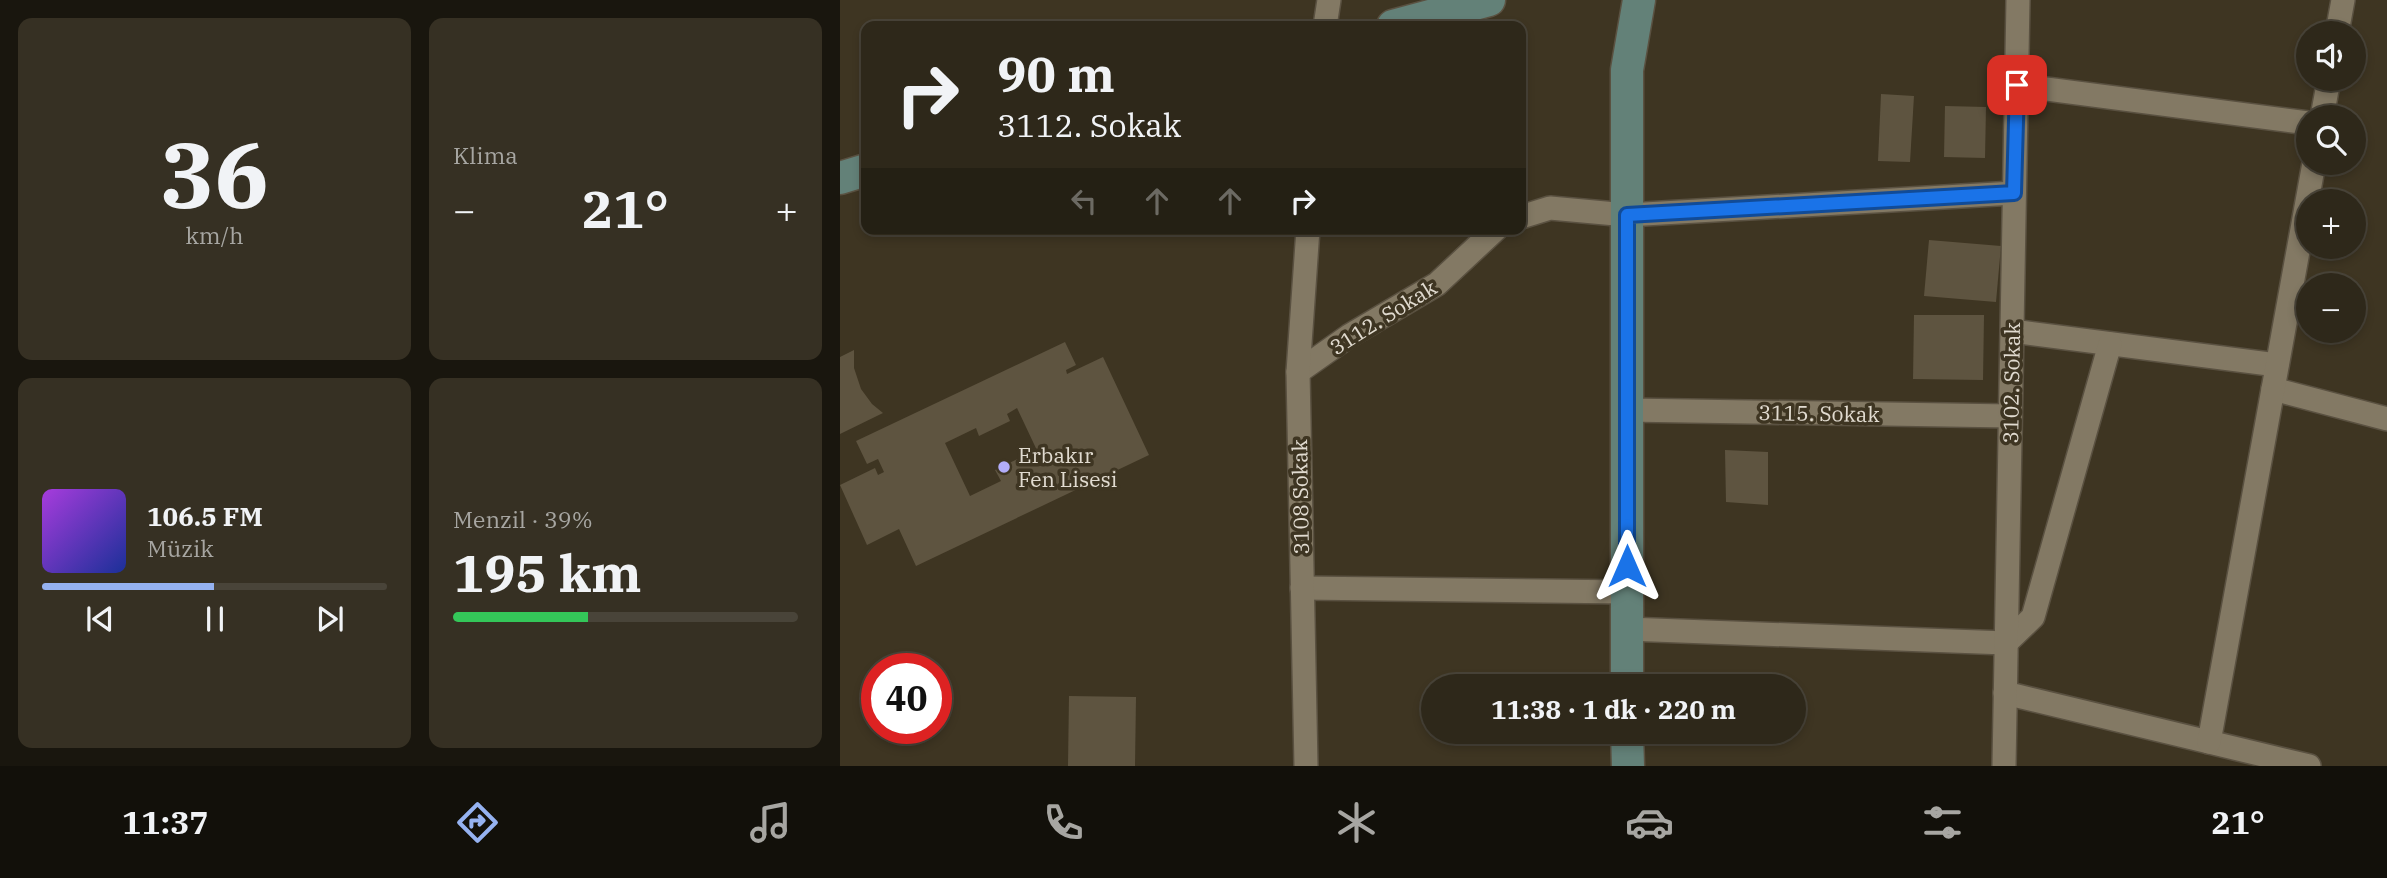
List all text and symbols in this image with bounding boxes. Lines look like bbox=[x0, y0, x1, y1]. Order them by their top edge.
map controls bbox=[2296, 21, 2366, 343]
button: sound bbox=[2296, 21, 2366, 91]
text: 90 m bbox=[997, 42, 1115, 105]
icon: right bbox=[882, 49, 973, 140]
pin bbox=[1987, 55, 2047, 115]
icon: arrive bbox=[1998, 66, 2036, 104]
text: 3112. Sokak bbox=[997, 104, 1182, 146]
button: search bbox=[2296, 105, 2366, 175]
text: 36 bbox=[160, 115, 269, 233]
text: Klima bbox=[453, 140, 518, 170]
text: 21° bbox=[582, 175, 669, 242]
icon: left bbox=[1065, 182, 1103, 220]
icon: ahead bbox=[1138, 182, 1176, 220]
icon: ahead bbox=[1211, 182, 1249, 220]
icon: right bbox=[1284, 182, 1322, 220]
text: − bbox=[453, 185, 476, 234]
text: + bbox=[775, 185, 798, 234]
button: + bbox=[2296, 189, 2366, 259]
text: km/h bbox=[185, 220, 244, 250]
street label: 3112. Sokak bbox=[1324, 273, 1442, 361]
button: − bbox=[2296, 273, 2366, 343]
street label: 3102. Sokak bbox=[1996, 321, 2026, 444]
street label: 3115. Sokak bbox=[1758, 398, 1881, 428]
street label: 3108 Sokak bbox=[1285, 438, 1315, 555]
place label: Erbakır Fen Lisesi bbox=[1018, 441, 1117, 493]
marker: Erbakır Fen Lisesi bbox=[996, 459, 1012, 475]
text: 106.5 FM bbox=[147, 499, 263, 533]
text: Menzil · 39% bbox=[453, 504, 593, 534]
position arrow bbox=[1590, 529, 1664, 603]
text: Müzik bbox=[147, 533, 214, 563]
text: 195 km bbox=[453, 539, 642, 606]
icon: previous bbox=[81, 600, 119, 638]
icon: pause bbox=[196, 600, 234, 638]
icon: next bbox=[311, 600, 349, 638]
speed limit sign: 40 bbox=[861, 653, 952, 744]
text: 11:38 · 1 dk · 220 m bbox=[1491, 692, 1736, 726]
icon: directions bbox=[453, 798, 502, 847]
icon: music bbox=[746, 798, 795, 847]
icon: phone bbox=[1039, 798, 1088, 847]
icon: climate bbox=[1332, 798, 1381, 847]
icon: car bbox=[1625, 798, 1674, 847]
icon: filters bbox=[1918, 798, 1967, 847]
text: 11:37 bbox=[122, 801, 209, 843]
text: 21° bbox=[2211, 801, 2265, 843]

